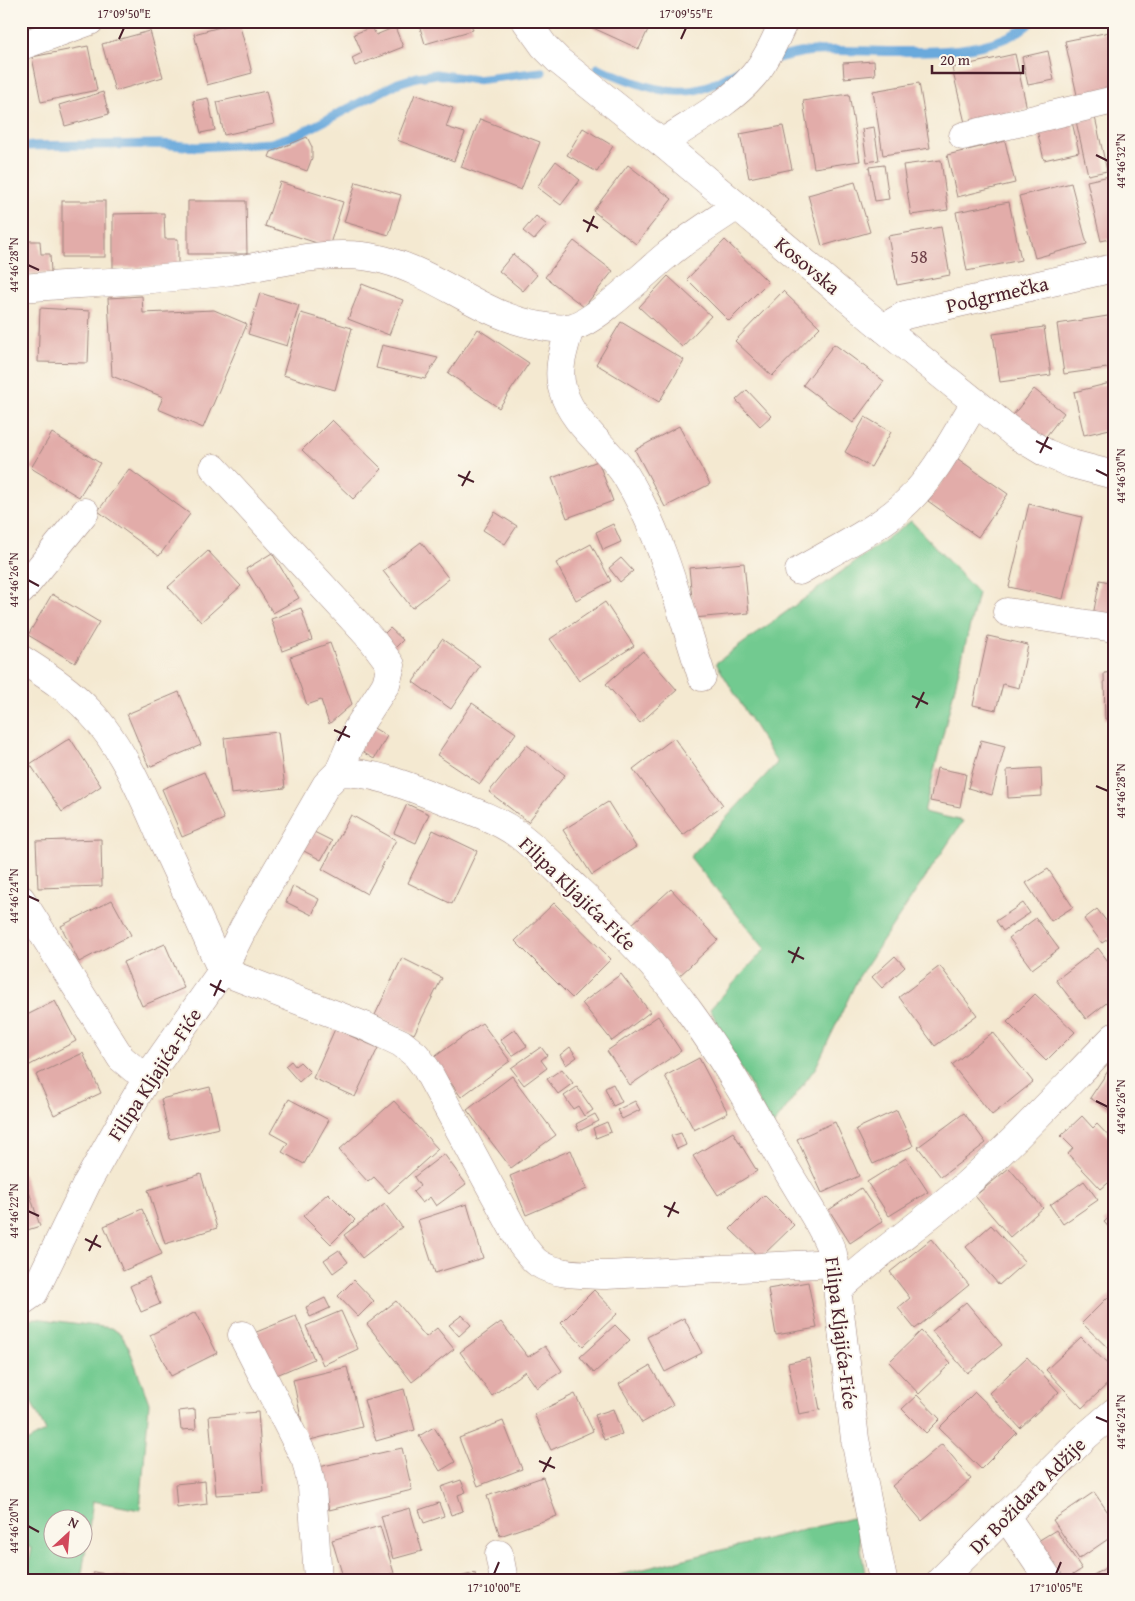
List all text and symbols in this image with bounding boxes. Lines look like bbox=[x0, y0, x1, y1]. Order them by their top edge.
text: 17°09'50"E bbox=[97, 5, 151, 22]
text: 17°09'55"E bbox=[659, 5, 713, 22]
scale bar bbox=[932, 42, 1024, 74]
text: 20 m bbox=[940, 49, 971, 70]
text: 44°46'32"N bbox=[1112, 133, 1129, 189]
street label: Kosovska bbox=[769, 229, 847, 301]
text: 44°46'28"N bbox=[5, 237, 22, 293]
house number: 58 bbox=[910, 243, 928, 270]
street label: Podgrmečka bbox=[943, 268, 1051, 320]
text: 44°46'30"N bbox=[1112, 448, 1129, 504]
text: 44°46'26"N bbox=[5, 552, 22, 608]
text: 44°46'28"N bbox=[1112, 763, 1129, 819]
street label: Filipa Kljajića-Fiće bbox=[513, 829, 643, 957]
text: 44°46'24"N bbox=[5, 868, 22, 924]
street label: Filipa Kljajića-Fiće bbox=[100, 1002, 208, 1146]
text: 44°46'26"N bbox=[1112, 1079, 1129, 1135]
text: 44°46'22"N bbox=[5, 1183, 22, 1239]
street label: Filipa Kljajića-Fiće bbox=[818, 1255, 866, 1411]
text: 44°46'24"N bbox=[1112, 1394, 1129, 1450]
street label: Dr Božidara Adžije bbox=[962, 1430, 1092, 1560]
text: 44°46'20"N bbox=[5, 1498, 22, 1554]
north arrow bbox=[42, 1508, 92, 1558]
text: N bbox=[65, 1511, 83, 1534]
text: 17°10'00"E bbox=[467, 1579, 521, 1596]
text: 17°10'05"E bbox=[1029, 1579, 1083, 1596]

